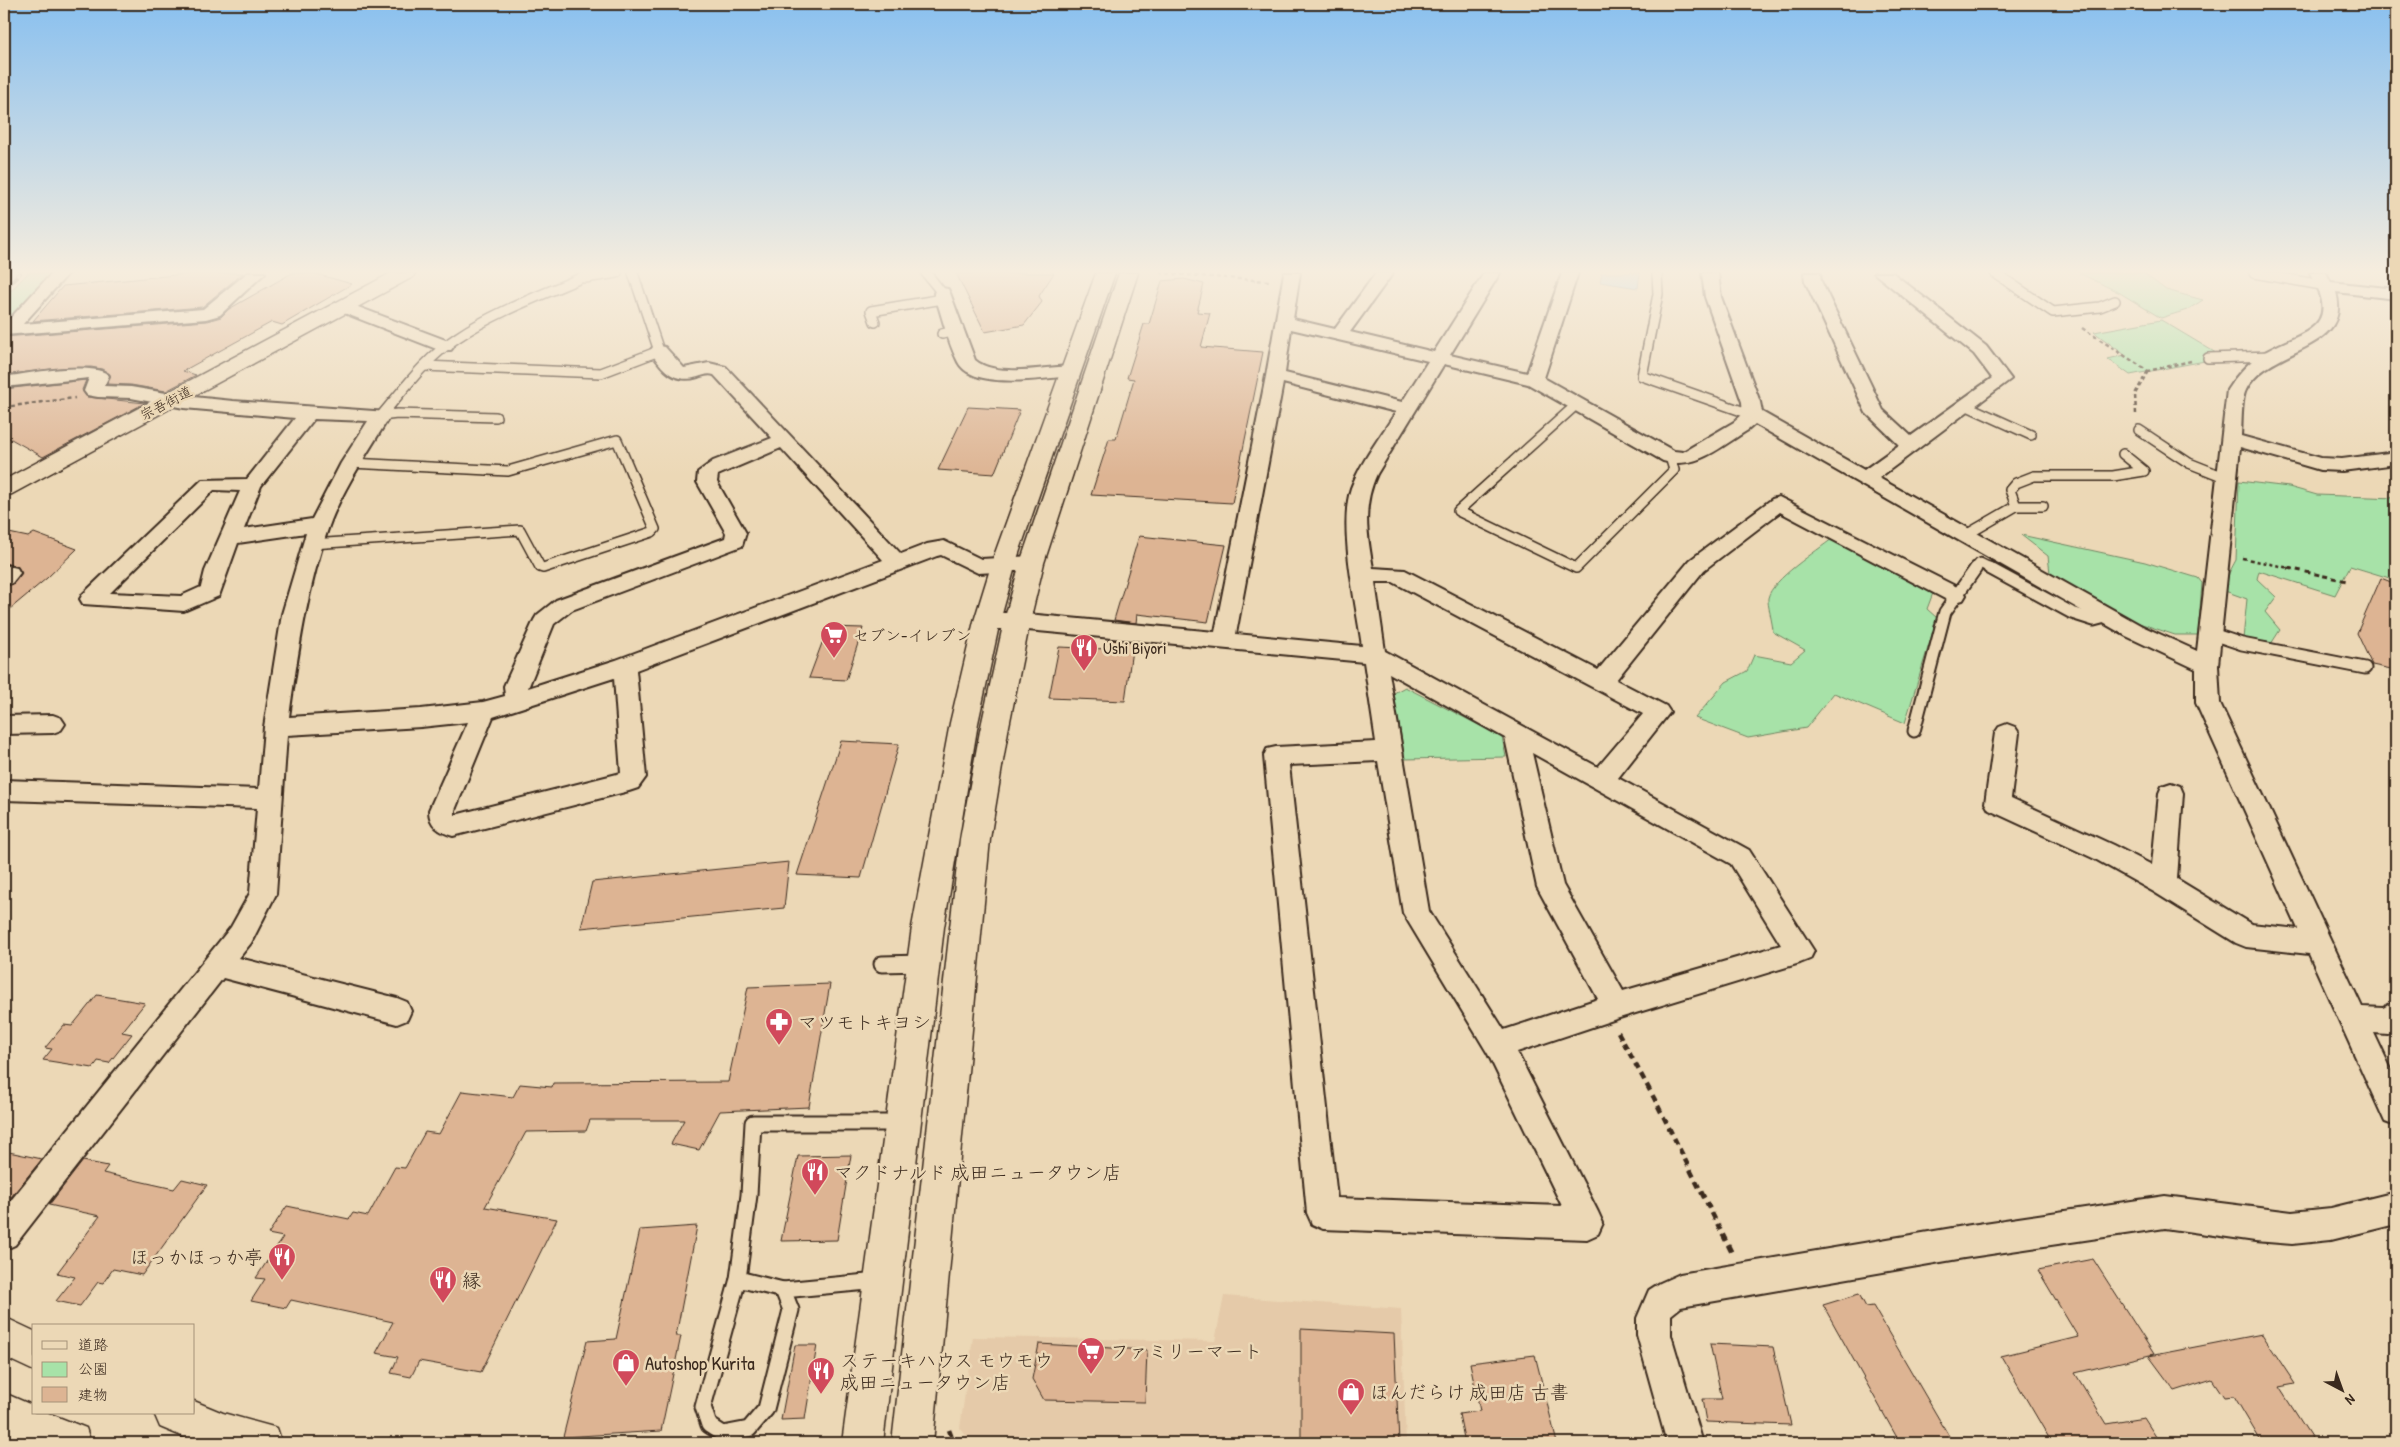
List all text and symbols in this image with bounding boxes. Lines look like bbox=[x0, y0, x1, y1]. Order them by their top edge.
street label: 宗吾街道 bbox=[137, 381, 195, 424]
supermarket icon: セブン-イレブン bbox=[819, 620, 849, 659]
place label: セブン-イレブン bbox=[853, 624, 971, 646]
restaurant icon: Ushi Biyori bbox=[1069, 633, 1099, 672]
place label: Ushi Biyori bbox=[1103, 637, 1167, 659]
pharmacy icon: マツモトキヨシ bbox=[764, 1007, 794, 1046]
place label: マツモトキヨシ bbox=[798, 1009, 931, 1035]
restaurant icon: マクドナルド 成田ニュータウン店 bbox=[800, 1157, 830, 1196]
place label: マクドナルド 成田ニュータウン店 bbox=[834, 1159, 1121, 1185]
restaurant icon: ほっかほっか亭 bbox=[267, 1242, 297, 1281]
place label: ほっかほっか亭 bbox=[130, 1244, 263, 1270]
restaurant icon: 縁 bbox=[428, 1265, 458, 1304]
place label: 縁 bbox=[462, 1267, 481, 1293]
legend bbox=[32, 1324, 195, 1414]
text: 道路 bbox=[78, 1334, 108, 1355]
supermarket icon: ファミリーマート bbox=[1076, 1336, 1106, 1375]
place label: ファミリーマート bbox=[1110, 1338, 1262, 1364]
place label: ステーキハウス モウモウ 成田ニュータウン店 bbox=[840, 1347, 1053, 1395]
shop icon: Autoshop Kurita bbox=[611, 1348, 641, 1387]
place label: Autoshop Kurita bbox=[645, 1350, 755, 1376]
restaurant icon: ステーキハウス モウモウ 成田ニュータウン店 bbox=[806, 1356, 836, 1395]
text: 公園 bbox=[78, 1358, 108, 1379]
north arrow bbox=[2318, 1364, 2368, 1414]
shop icon: ほんだらけ 成田店 古書 bbox=[1336, 1377, 1366, 1416]
place label: ほんだらけ 成田店 古書 bbox=[1370, 1379, 1569, 1405]
text: 建物 bbox=[78, 1384, 108, 1405]
text: N bbox=[2341, 1391, 2360, 1410]

